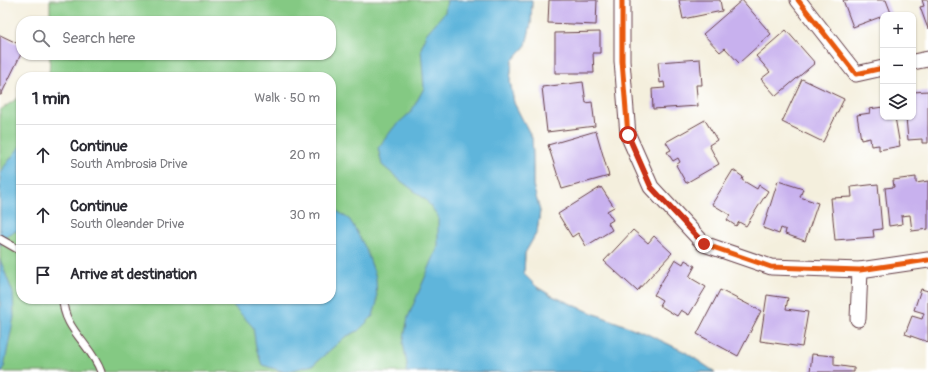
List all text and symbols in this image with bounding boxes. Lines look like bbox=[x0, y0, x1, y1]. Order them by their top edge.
map controls bbox=[880, 12, 916, 120]
button: + bbox=[880, 12, 916, 48]
search box bbox=[16, 16, 336, 60]
icon: search bbox=[30, 27, 52, 49]
text: Search here bbox=[62, 29, 135, 48]
button: − bbox=[880, 48, 916, 84]
button: layers bbox=[880, 84, 916, 120]
text: 1 min bbox=[32, 88, 70, 109]
text: Walk · 50 m bbox=[254, 90, 320, 106]
route start bbox=[619, 126, 637, 144]
text: Continue bbox=[70, 137, 128, 156]
icon: ahead bbox=[32, 144, 54, 166]
text: 20 m bbox=[289, 147, 320, 163]
text: South Ambrosia Drive bbox=[70, 156, 187, 172]
text: Continue bbox=[70, 197, 128, 216]
icon: ahead bbox=[32, 204, 54, 226]
text: 30 m bbox=[290, 207, 320, 223]
text: South Oleander Drive bbox=[70, 216, 184, 232]
route end bbox=[695, 235, 713, 253]
icon: arrive bbox=[32, 264, 54, 286]
text: Arrive at destination bbox=[70, 265, 197, 284]

